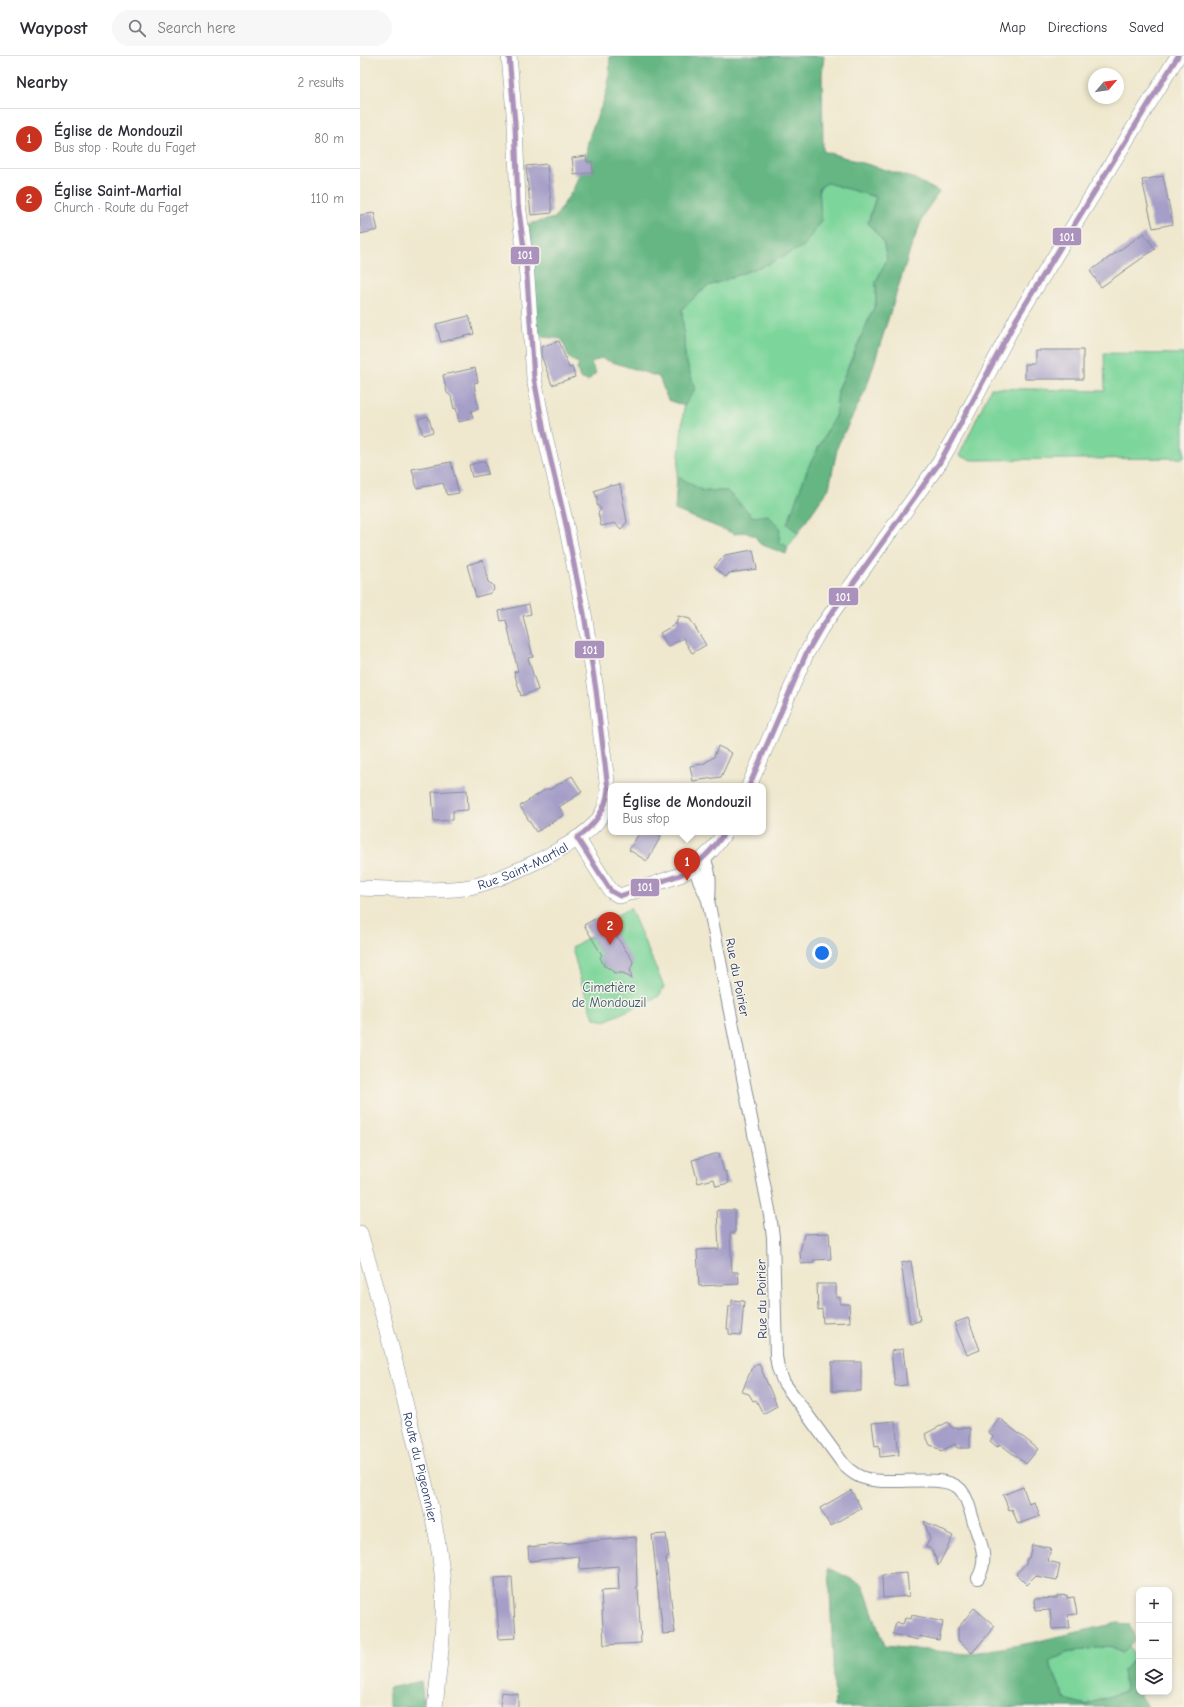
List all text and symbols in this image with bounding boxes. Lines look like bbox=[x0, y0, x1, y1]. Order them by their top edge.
search box bbox=[112, 10, 392, 46]
text: Waypost bbox=[20, 17, 88, 39]
icon: search bbox=[126, 17, 148, 39]
text: Search here bbox=[158, 19, 236, 37]
text: Map bbox=[999, 19, 1026, 36]
text: Directions bbox=[1048, 19, 1107, 36]
text: Saved bbox=[1129, 19, 1164, 36]
north arrow bbox=[1088, 68, 1124, 104]
text: Nearby bbox=[16, 73, 67, 92]
text: 2 results bbox=[297, 75, 344, 90]
text: Église de Mondouzil bbox=[54, 122, 183, 140]
text: 1 bbox=[26, 131, 32, 146]
text: 80 m bbox=[314, 131, 344, 146]
text: Bus stop · Route du Faget bbox=[54, 140, 196, 155]
text: Église Saint-Martial bbox=[54, 182, 182, 200]
text: 2 bbox=[26, 191, 32, 206]
text: 110 m bbox=[311, 191, 344, 206]
text: Church · Route du Faget bbox=[54, 200, 188, 215]
line badge: 101 bbox=[1052, 227, 1082, 246]
text: 101 bbox=[1060, 231, 1074, 244]
line badge: 101 bbox=[510, 246, 540, 265]
text: 101 bbox=[518, 249, 532, 262]
line badge: 101 bbox=[828, 587, 859, 606]
text: 101 bbox=[836, 591, 850, 604]
line badge: 101 bbox=[574, 640, 605, 659]
text: 101 bbox=[583, 644, 597, 657]
popup bbox=[608, 783, 766, 835]
text: Église de Mondouzil bbox=[623, 793, 751, 811]
text: Bus stop bbox=[623, 811, 670, 826]
street label: Rue Saint-Martial bbox=[476, 839, 571, 893]
pin: 1 bbox=[674, 848, 700, 881]
line badge: 101 bbox=[630, 878, 660, 897]
text: 101 bbox=[638, 881, 652, 894]
pin: 2 bbox=[597, 912, 623, 945]
street label: Rue du Poirier bbox=[723, 937, 753, 1018]
your location bbox=[812, 943, 832, 963]
park label: Cimetière de Mondouzil bbox=[572, 980, 646, 1010]
street label: Rue du Poirier bbox=[753, 1258, 770, 1339]
street label: Route du Pigeonnier bbox=[400, 1411, 441, 1525]
map controls bbox=[1136, 1587, 1172, 1695]
button: + bbox=[1136, 1587, 1172, 1623]
button: − bbox=[1136, 1623, 1172, 1659]
button: layers bbox=[1136, 1659, 1172, 1695]

